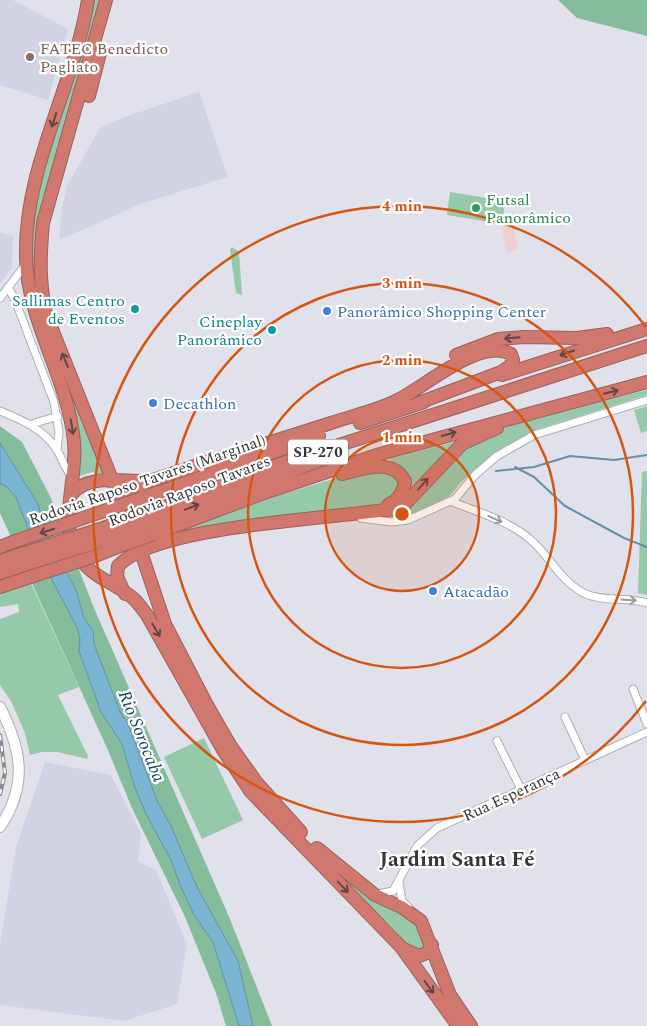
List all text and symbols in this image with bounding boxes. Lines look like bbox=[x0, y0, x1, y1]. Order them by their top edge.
place label: FATEC Benedicto Pagliato bbox=[40, 37, 168, 79]
marker: FATEC Benedicto Pagliato bbox=[24, 51, 36, 63]
one-way arrow bbox=[49, 111, 59, 127]
place label: Futsal Panorâmico bbox=[486, 188, 571, 230]
text: 4 min bbox=[382, 195, 422, 218]
marker: Futsal Panorâmico bbox=[470, 202, 482, 214]
text: 3 min bbox=[382, 272, 422, 295]
place label: Sallimas Centro de Eventos bbox=[12, 289, 125, 331]
place label: Panorâmico Shopping Center bbox=[337, 300, 546, 324]
marker: Sallimas Centro de Eventos bbox=[129, 303, 141, 315]
marker: Panorâmico Shopping Center bbox=[321, 305, 333, 317]
place label: Cineplay Panorâmico bbox=[177, 310, 263, 352]
marker: Cineplay Panorâmico bbox=[266, 324, 278, 336]
one-way arrow bbox=[504, 333, 520, 342]
text: 2 min bbox=[382, 349, 422, 372]
one-way arrow bbox=[559, 349, 575, 359]
one-way arrow bbox=[60, 353, 70, 368]
one-way arrow bbox=[602, 387, 618, 396]
place label: Decathlon bbox=[163, 392, 236, 416]
marker: Decathlon bbox=[147, 397, 159, 409]
one-way arrow bbox=[67, 419, 77, 435]
text: 1 min bbox=[382, 426, 422, 449]
street label: Rodovia Raposo Tavares (Marginal) bbox=[26, 429, 268, 529]
one-way arrow bbox=[440, 429, 456, 439]
road number: SP-270 bbox=[288, 440, 348, 464]
street label: Rodovia Raposo Tavares bbox=[105, 450, 273, 530]
one-way arrow bbox=[418, 478, 429, 491]
one-way arrow bbox=[184, 502, 199, 511]
centre of rings bbox=[393, 505, 411, 523]
one-way arrow bbox=[487, 515, 502, 525]
one-way arrow bbox=[39, 527, 55, 536]
place label: Atacadão bbox=[443, 580, 509, 604]
marker: Atacadão bbox=[427, 585, 439, 597]
one-way arrow bbox=[620, 595, 636, 605]
one-way arrow bbox=[151, 623, 161, 637]
water label: Rio Sorocaba bbox=[111, 686, 172, 786]
street label: Rua Esperança bbox=[459, 762, 564, 828]
district label: Jardim Santa Fé bbox=[379, 844, 535, 876]
one-way arrow bbox=[337, 880, 349, 893]
one-way arrow bbox=[424, 980, 434, 994]

